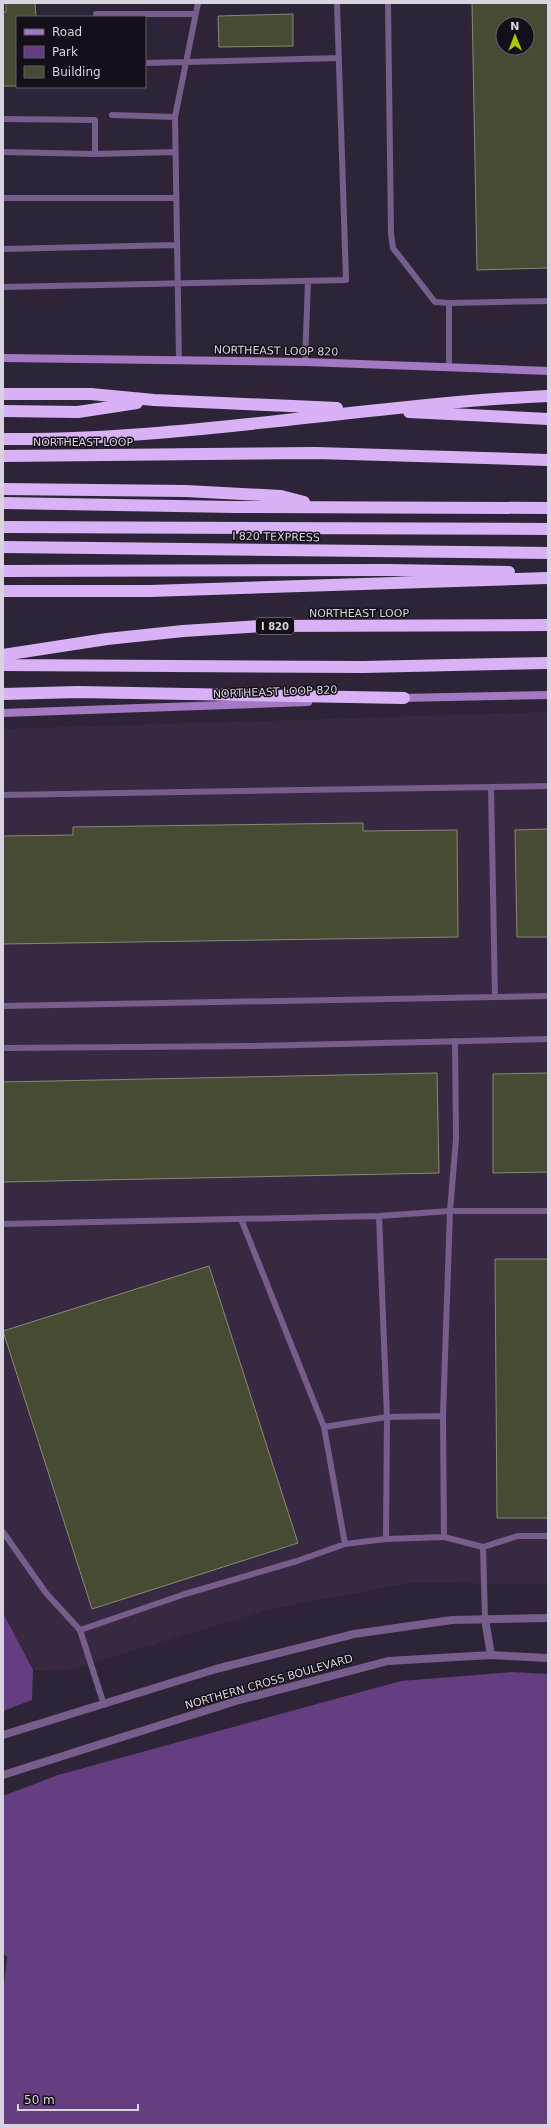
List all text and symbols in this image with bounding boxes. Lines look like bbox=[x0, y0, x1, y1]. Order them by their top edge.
legend bbox=[16, 16, 146, 88]
north arrow bbox=[495, 16, 535, 56]
text: N bbox=[510, 20, 520, 33]
text: Road bbox=[52, 25, 82, 39]
text: Park bbox=[52, 45, 78, 59]
text: Building bbox=[52, 65, 101, 79]
street label: NORTHEAST LOOP 820 bbox=[214, 343, 338, 359]
street label: NORTHEAST LOOP bbox=[33, 436, 133, 449]
street label: I 820 TEXPRESS bbox=[232, 530, 320, 544]
street label: NORTHEAST LOOP bbox=[309, 607, 409, 620]
road number: I 820 bbox=[256, 618, 294, 634]
street label: NORTHEAST LOOP 820 bbox=[213, 683, 337, 701]
street label: NORTHERN CROSS BOULEVARD bbox=[184, 1652, 354, 1712]
scale bar bbox=[18, 2086, 138, 2112]
text: 50 m bbox=[24, 2093, 55, 2107]

